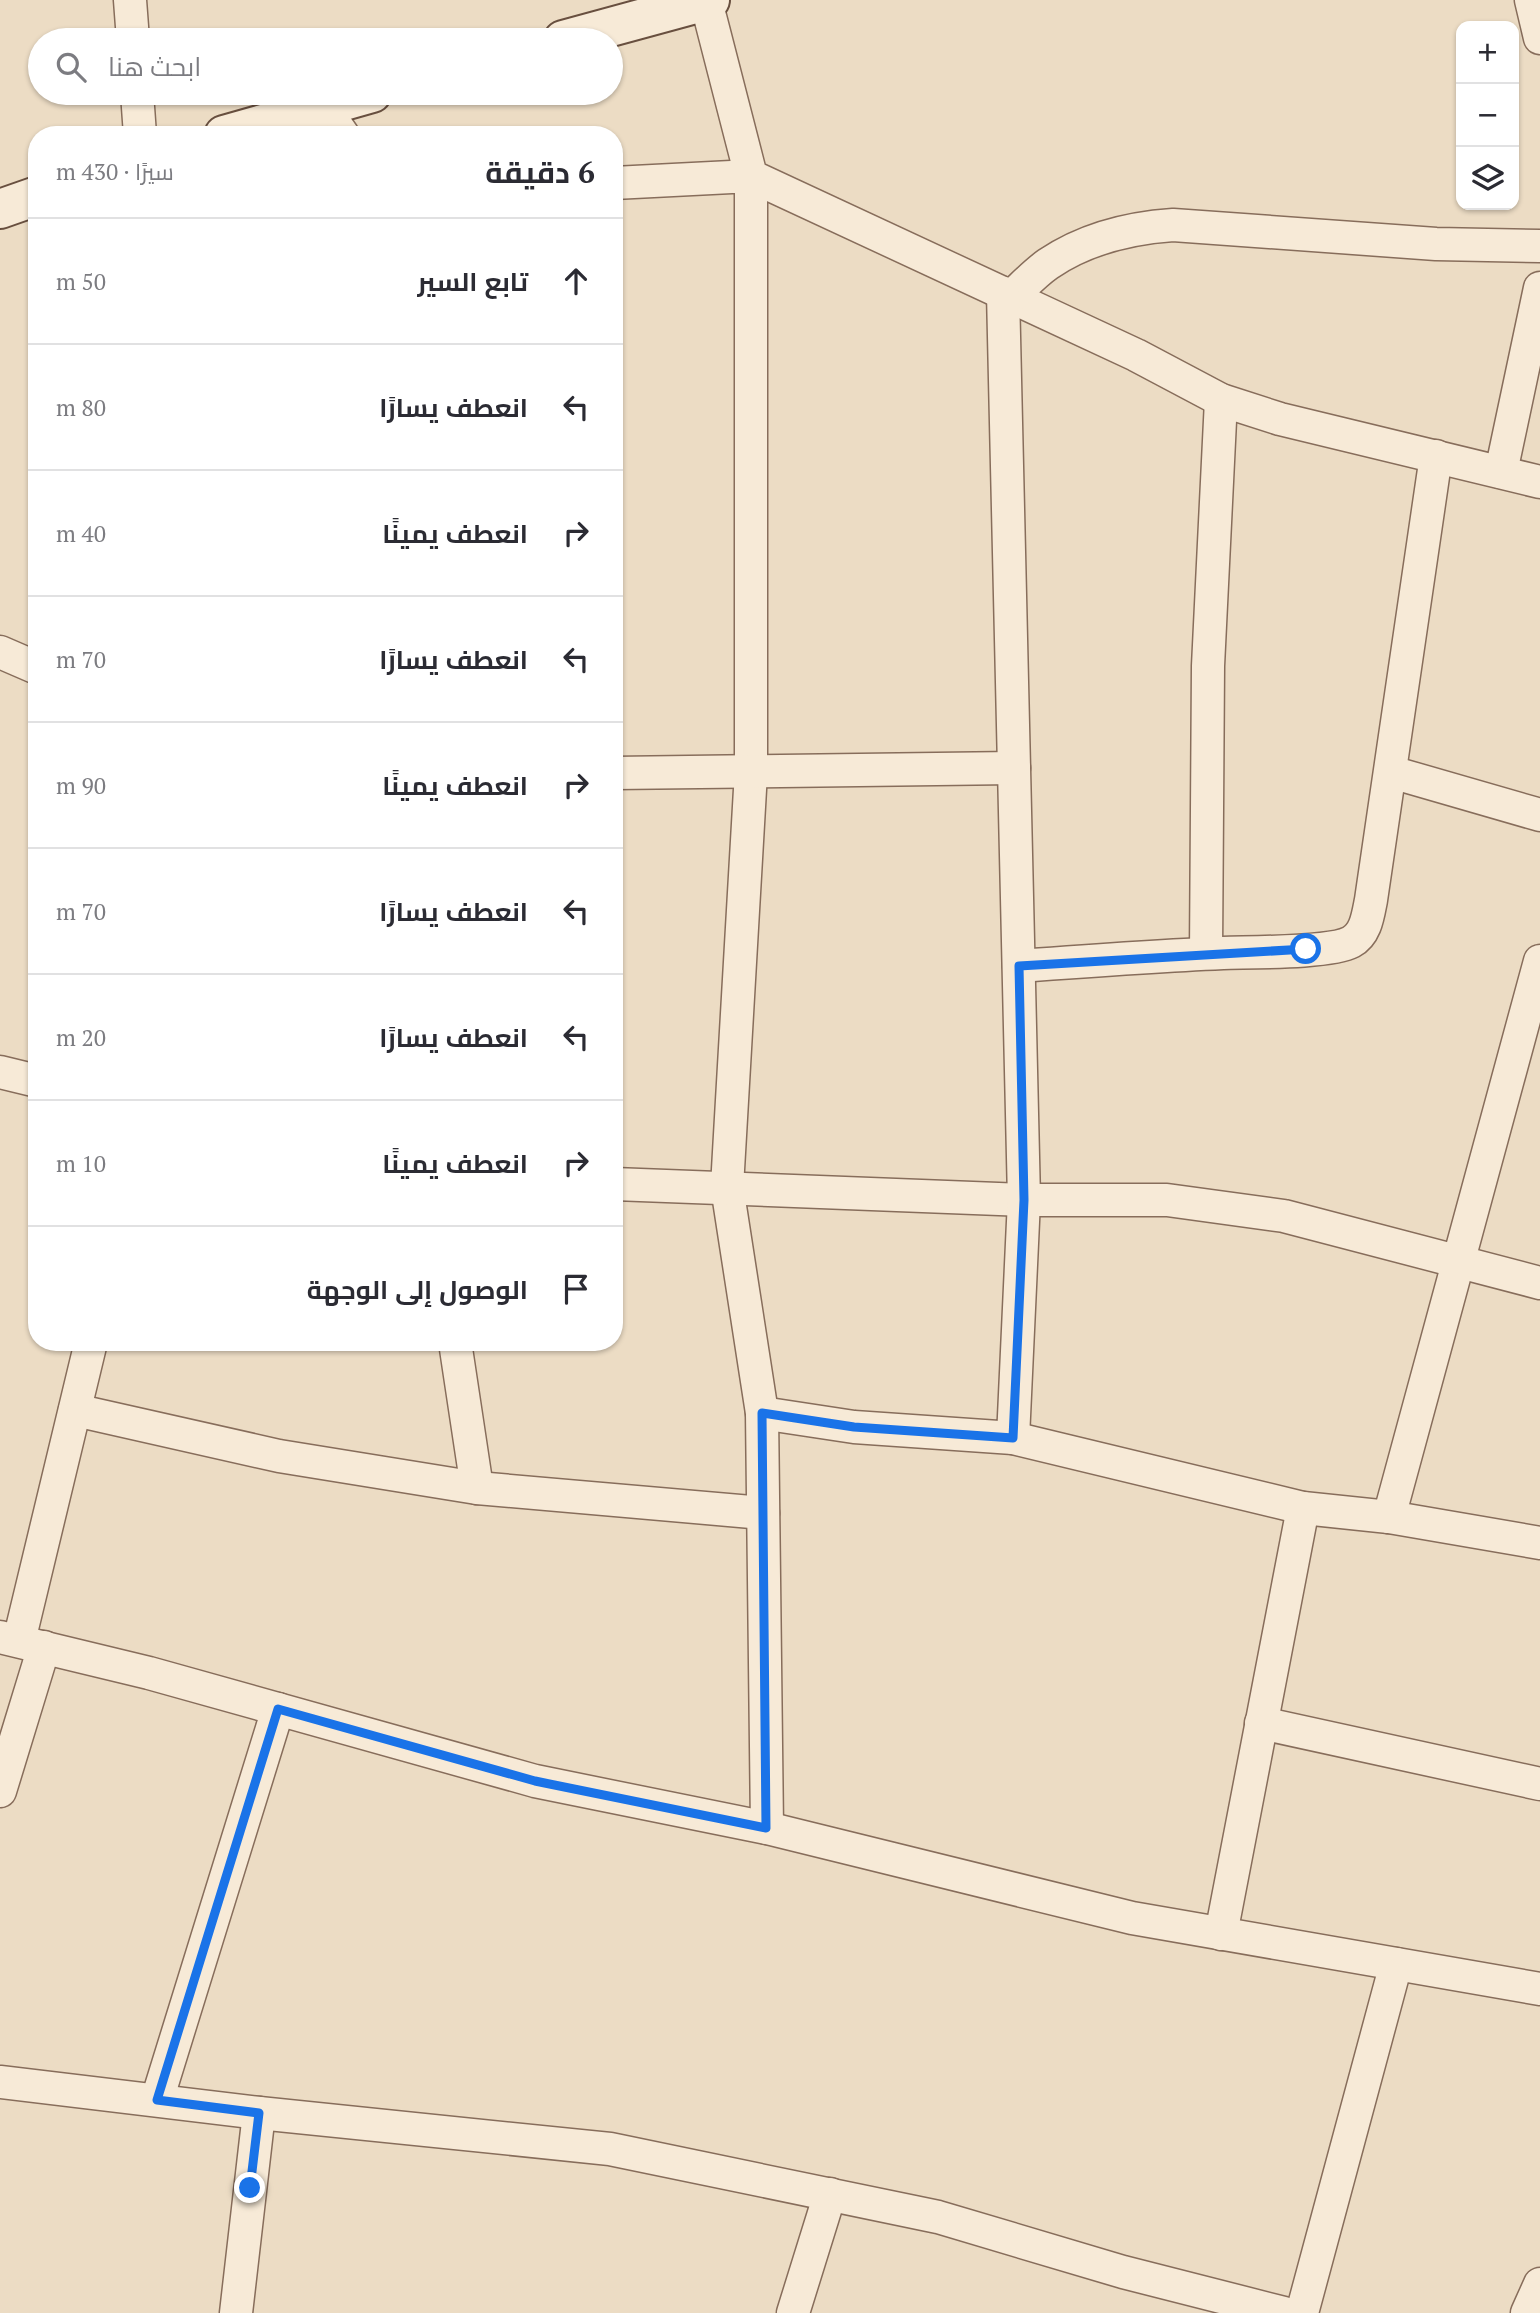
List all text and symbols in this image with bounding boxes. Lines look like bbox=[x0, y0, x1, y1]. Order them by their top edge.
map controls bbox=[1456, 21, 1519, 210]
button: + bbox=[1456, 21, 1519, 84]
search box bbox=[28, 28, 623, 105]
icon: search bbox=[52, 48, 90, 86]
text: ابحث هنا bbox=[108, 49, 201, 83]
button: − bbox=[1456, 84, 1519, 147]
button: layers bbox=[1456, 147, 1519, 210]
text: 6 دقيقة bbox=[485, 152, 595, 192]
text: سيرًا · 430 m bbox=[56, 156, 174, 187]
icon: ahead bbox=[557, 262, 595, 300]
text: تابع السير bbox=[418, 264, 528, 298]
text: 50 m bbox=[56, 266, 106, 297]
icon: left bbox=[557, 388, 595, 426]
text: انعطف يسارًا bbox=[379, 390, 528, 424]
text: 80 m bbox=[56, 392, 106, 423]
icon: right bbox=[557, 514, 595, 552]
text: انعطف يمينًا bbox=[382, 516, 528, 550]
text: 40 m bbox=[56, 518, 106, 549]
icon: left bbox=[557, 640, 595, 678]
text: انعطف يسارًا bbox=[379, 642, 528, 676]
text: 70 m bbox=[56, 644, 106, 675]
icon: right bbox=[557, 766, 595, 804]
text: انعطف يمينًا bbox=[382, 768, 528, 802]
text: 90 m bbox=[56, 770, 106, 801]
icon: left bbox=[557, 892, 595, 930]
text: انعطف يسارًا bbox=[379, 894, 528, 928]
text: 70 m bbox=[56, 896, 106, 927]
route start bbox=[1290, 933, 1321, 964]
icon: left bbox=[557, 1018, 595, 1056]
text: انعطف يسارًا bbox=[379, 1020, 528, 1054]
text: 20 m bbox=[56, 1022, 106, 1053]
icon: right bbox=[557, 1144, 595, 1182]
text: انعطف يمينًا bbox=[382, 1146, 528, 1180]
text: 10 m bbox=[56, 1148, 106, 1179]
icon: arrive bbox=[557, 1270, 595, 1308]
text: الوصول إلى الوجهة bbox=[307, 1272, 528, 1306]
route end bbox=[234, 2172, 265, 2203]

